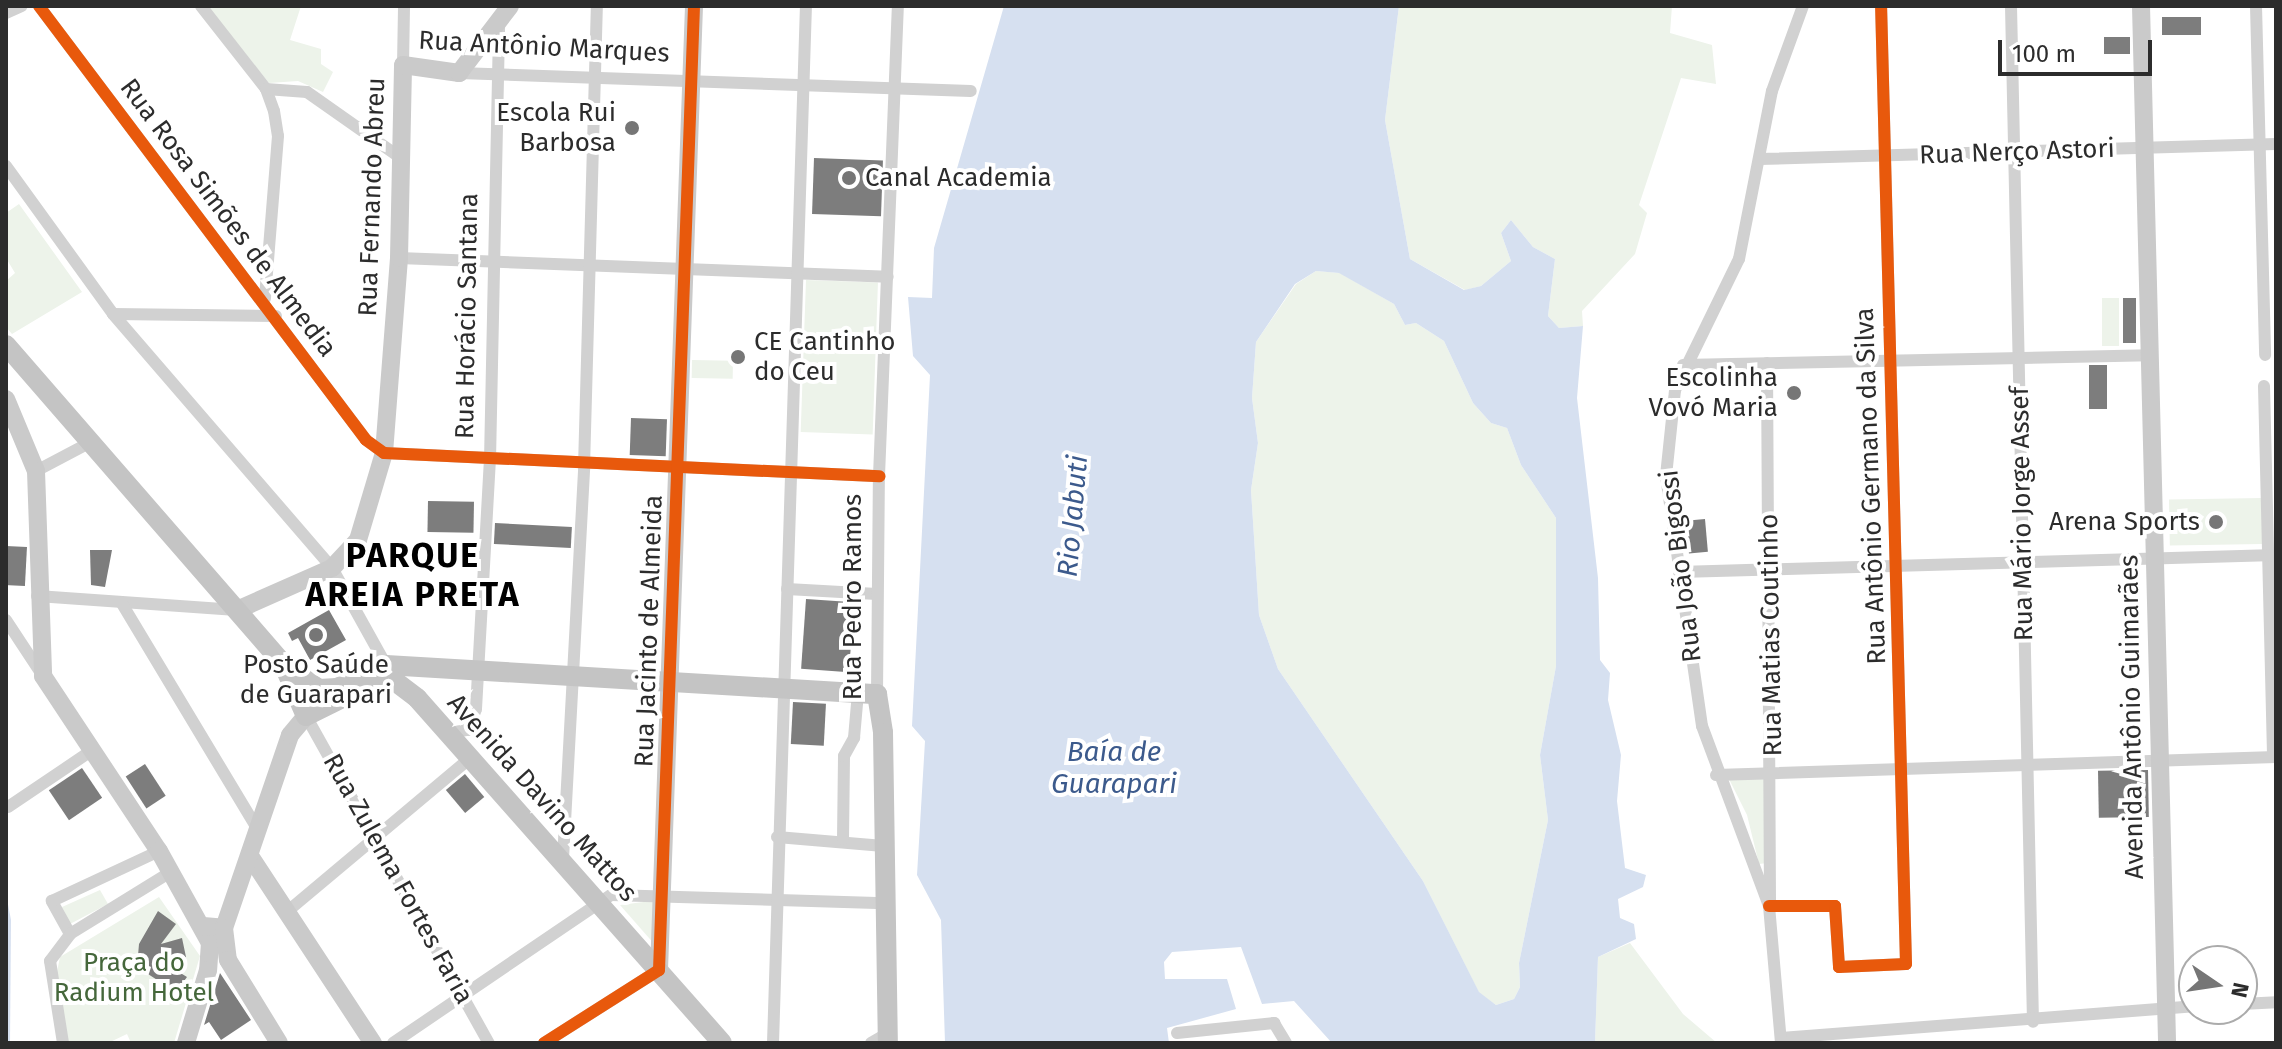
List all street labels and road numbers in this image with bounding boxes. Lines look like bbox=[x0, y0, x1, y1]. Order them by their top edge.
street label: Rua Antônio Marques bbox=[418, 25, 670, 69]
street label: Rua Rosa Simões de Almedia bbox=[113, 73, 343, 363]
street label: Rua Fernando Abreu bbox=[352, 77, 392, 317]
street label: Rua Nerço Astori bbox=[1919, 133, 2115, 171]
street label: Rua Horácio Santana bbox=[449, 193, 485, 439]
street label: Rua Antônio Germano da Silva bbox=[1849, 307, 1893, 665]
street label: Rua Mário Jorge Assef bbox=[2004, 387, 2040, 641]
street label: Rua João Bigossi bbox=[1654, 468, 1708, 664]
street label: Rua Jacinto de Almeida bbox=[629, 494, 669, 768]
street label: Rua Pedro Ramos bbox=[837, 494, 869, 700]
street label: Rua Matias Coutinho bbox=[1753, 513, 1789, 757]
street label: Avenida Antônio Guimarães bbox=[2114, 554, 2150, 880]
street label: Avenida Davino Mattos bbox=[441, 688, 643, 908]
street label: Rua Zulema Fortes Faria bbox=[316, 748, 480, 1010]

